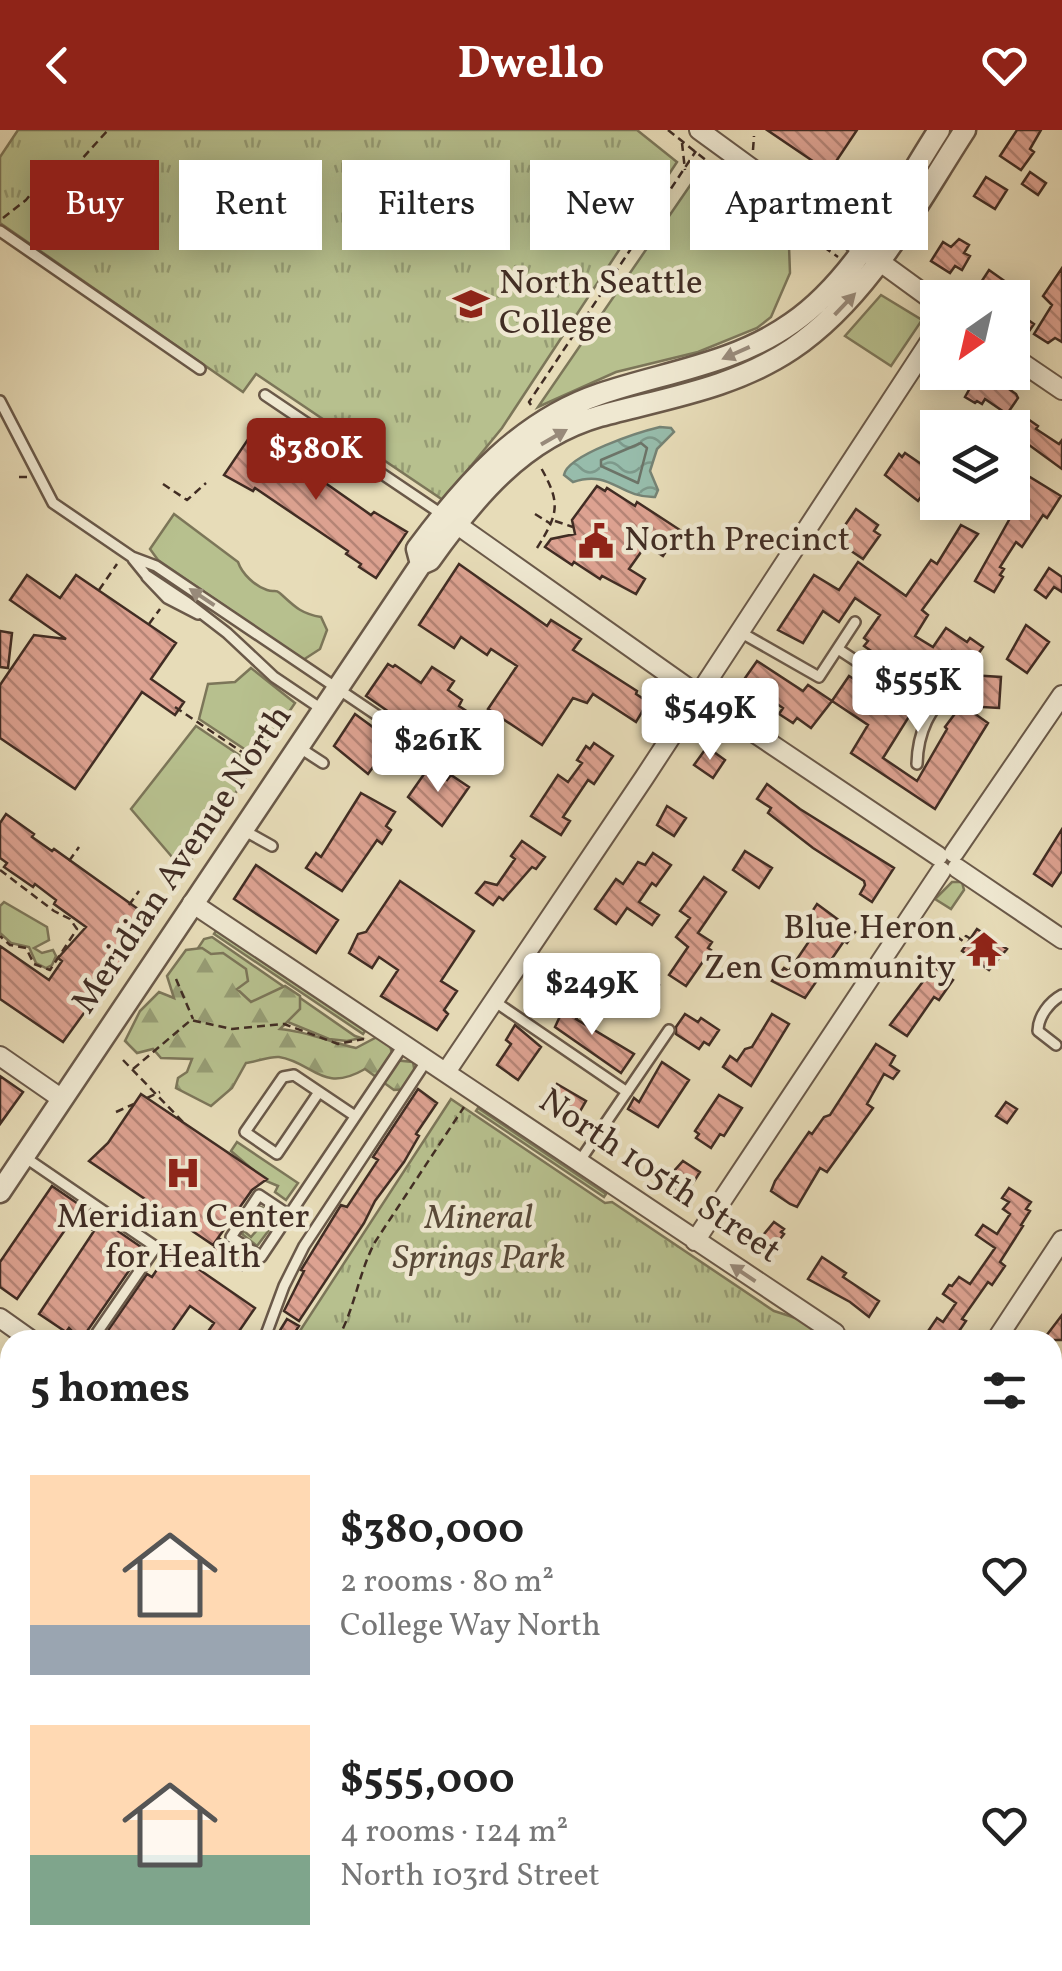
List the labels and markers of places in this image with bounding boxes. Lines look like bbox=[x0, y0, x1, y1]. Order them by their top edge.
place label: North Seattle College bbox=[499, 260, 703, 348]
school or university icon: North Seattle College bbox=[452, 285, 490, 323]
pin: $380K bbox=[246, 418, 386, 503]
place label: North Precinct bbox=[624, 517, 850, 565]
public building icon: North Precinct bbox=[577, 522, 615, 560]
pin: $555K bbox=[848, 650, 988, 735]
pin: $549K bbox=[640, 678, 780, 763]
pin: $261K bbox=[368, 710, 508, 795]
place label: Blue Heron Zen Community bbox=[704, 905, 956, 993]
temple icon: Blue Heron Zen Community bbox=[965, 930, 1003, 968]
pin: $249K bbox=[522, 953, 662, 1038]
hospital icon: Meridian Center for Health bbox=[164, 1154, 202, 1192]
place label: Meridian Center for Health bbox=[57, 1194, 309, 1282]

